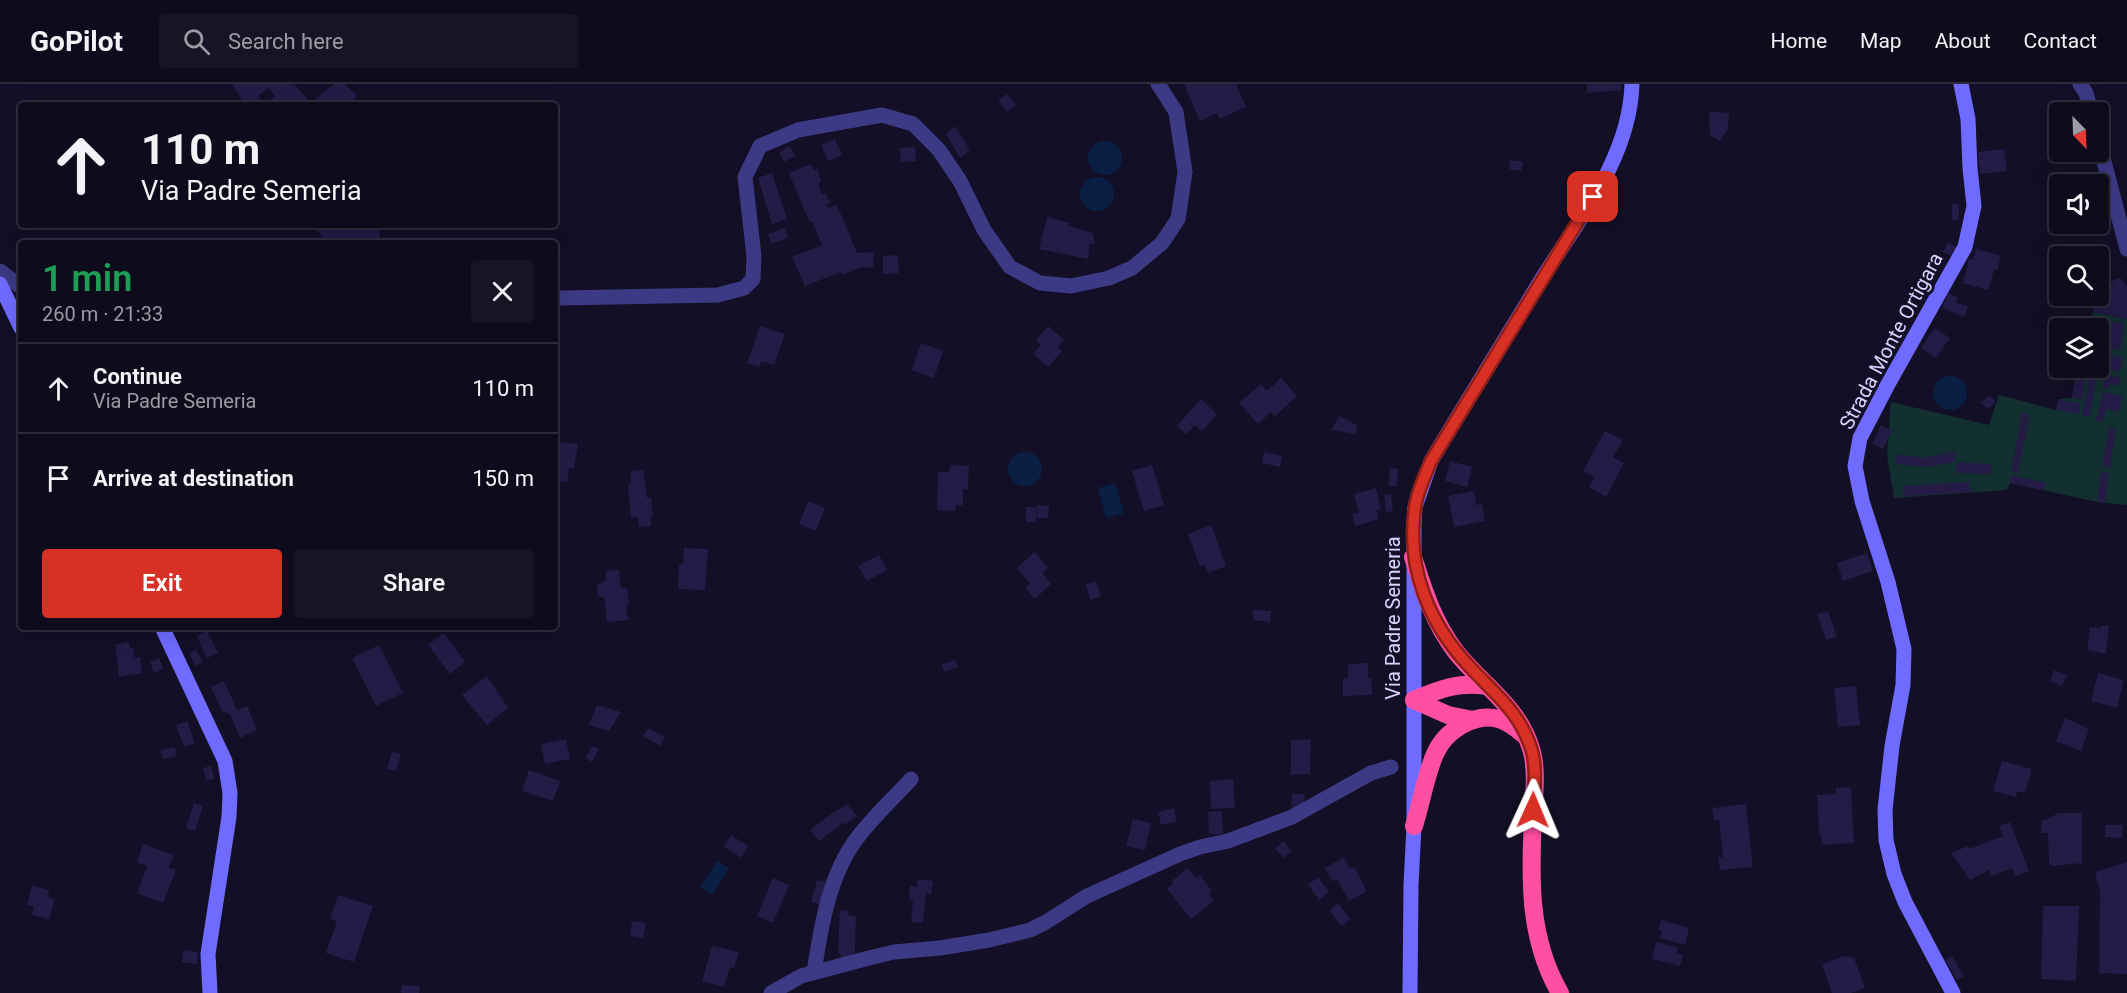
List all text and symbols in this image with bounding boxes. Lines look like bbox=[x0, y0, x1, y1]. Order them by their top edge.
search box bbox=[159, 14, 579, 68]
text: GoPilot bbox=[30, 25, 123, 58]
icon: search bbox=[180, 25, 213, 58]
text: Search here bbox=[228, 29, 344, 54]
text: Home bbox=[1771, 29, 1827, 53]
text: Map bbox=[1860, 29, 1902, 53]
text: About bbox=[1935, 29, 1991, 53]
text: Contact bbox=[2024, 29, 2097, 53]
north arrow bbox=[2049, 102, 2109, 162]
map controls bbox=[2049, 102, 2109, 378]
text: 110 m bbox=[141, 125, 260, 174]
icon: ahead bbox=[42, 126, 120, 204]
pin bbox=[1567, 171, 1618, 222]
button: sound bbox=[2049, 174, 2109, 234]
text: Via Padre Semeria bbox=[141, 175, 362, 207]
icon: arrive bbox=[1576, 180, 1609, 213]
button: search bbox=[2049, 246, 2109, 306]
street label: Strada Monte Ortigara bbox=[1834, 249, 1948, 433]
text: 1 min bbox=[42, 258, 132, 300]
button: close bbox=[471, 260, 534, 323]
text: 260 m · 21:33 bbox=[42, 302, 163, 326]
button: layers bbox=[2049, 318, 2109, 378]
text: Continue bbox=[93, 364, 182, 389]
icon: ahead bbox=[42, 372, 75, 405]
text: 110 m bbox=[472, 376, 534, 401]
text: Via Padre Semeria bbox=[93, 389, 256, 413]
icon: arrive bbox=[42, 462, 75, 495]
text: Arrive at destination bbox=[93, 466, 294, 491]
text: 150 m bbox=[472, 466, 534, 491]
street label: Via Padre Semeria bbox=[1381, 536, 1405, 700]
button: Exit bbox=[42, 549, 282, 618]
button: Share bbox=[294, 549, 534, 618]
position arrow bbox=[1501, 778, 1565, 842]

